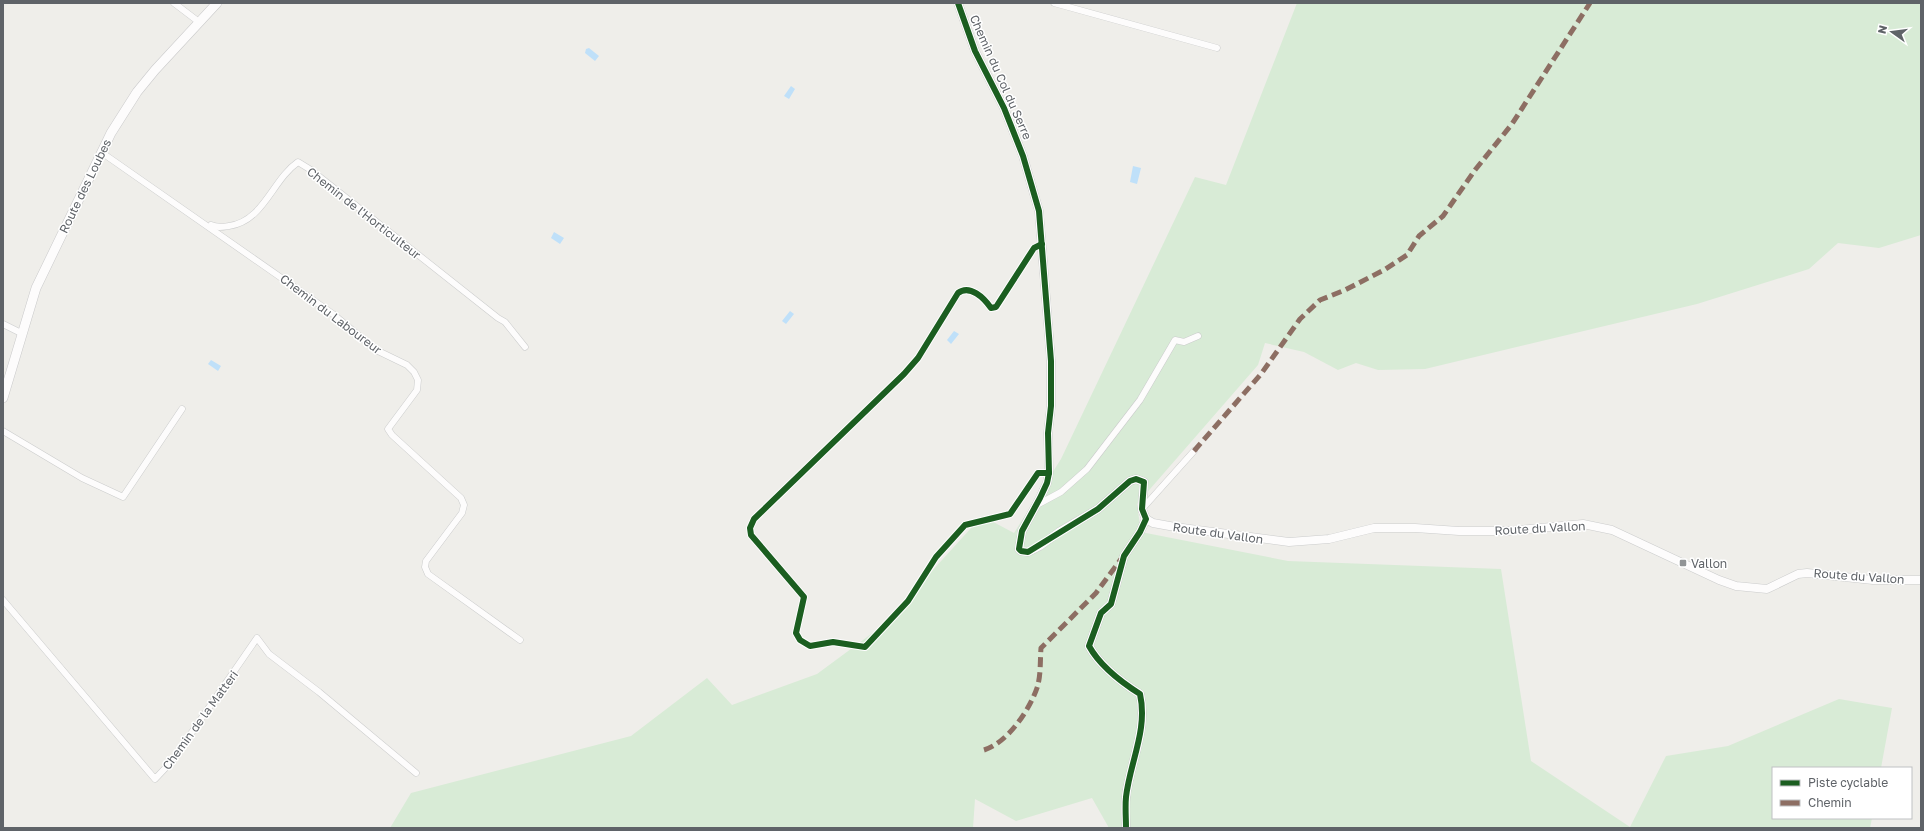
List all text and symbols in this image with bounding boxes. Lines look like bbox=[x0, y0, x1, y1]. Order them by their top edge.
street label: Chemin du Col du Serre bbox=[967, 12, 1035, 142]
north arrow bbox=[1872, 12, 1912, 52]
text: N bbox=[1874, 24, 1889, 35]
street label: Route des Loubes bbox=[56, 136, 114, 236]
street label: Chemin de l'Horticulteur bbox=[304, 164, 424, 262]
street label: Chemin du Laboureur bbox=[277, 271, 385, 357]
street label: Route du Vallon bbox=[1494, 518, 1586, 538]
street label: Route du Vallon bbox=[1172, 519, 1264, 547]
place label: Vallon bbox=[1691, 556, 1727, 571]
marker: Vallon bbox=[1678, 558, 1688, 568]
street label: Route du Vallon bbox=[1813, 565, 1905, 587]
street label: Chemin de la Matteri bbox=[159, 667, 241, 773]
legend bbox=[1772, 767, 1912, 819]
text: Piste cyclable bbox=[1808, 775, 1888, 790]
text: Chemin bbox=[1808, 795, 1852, 810]

